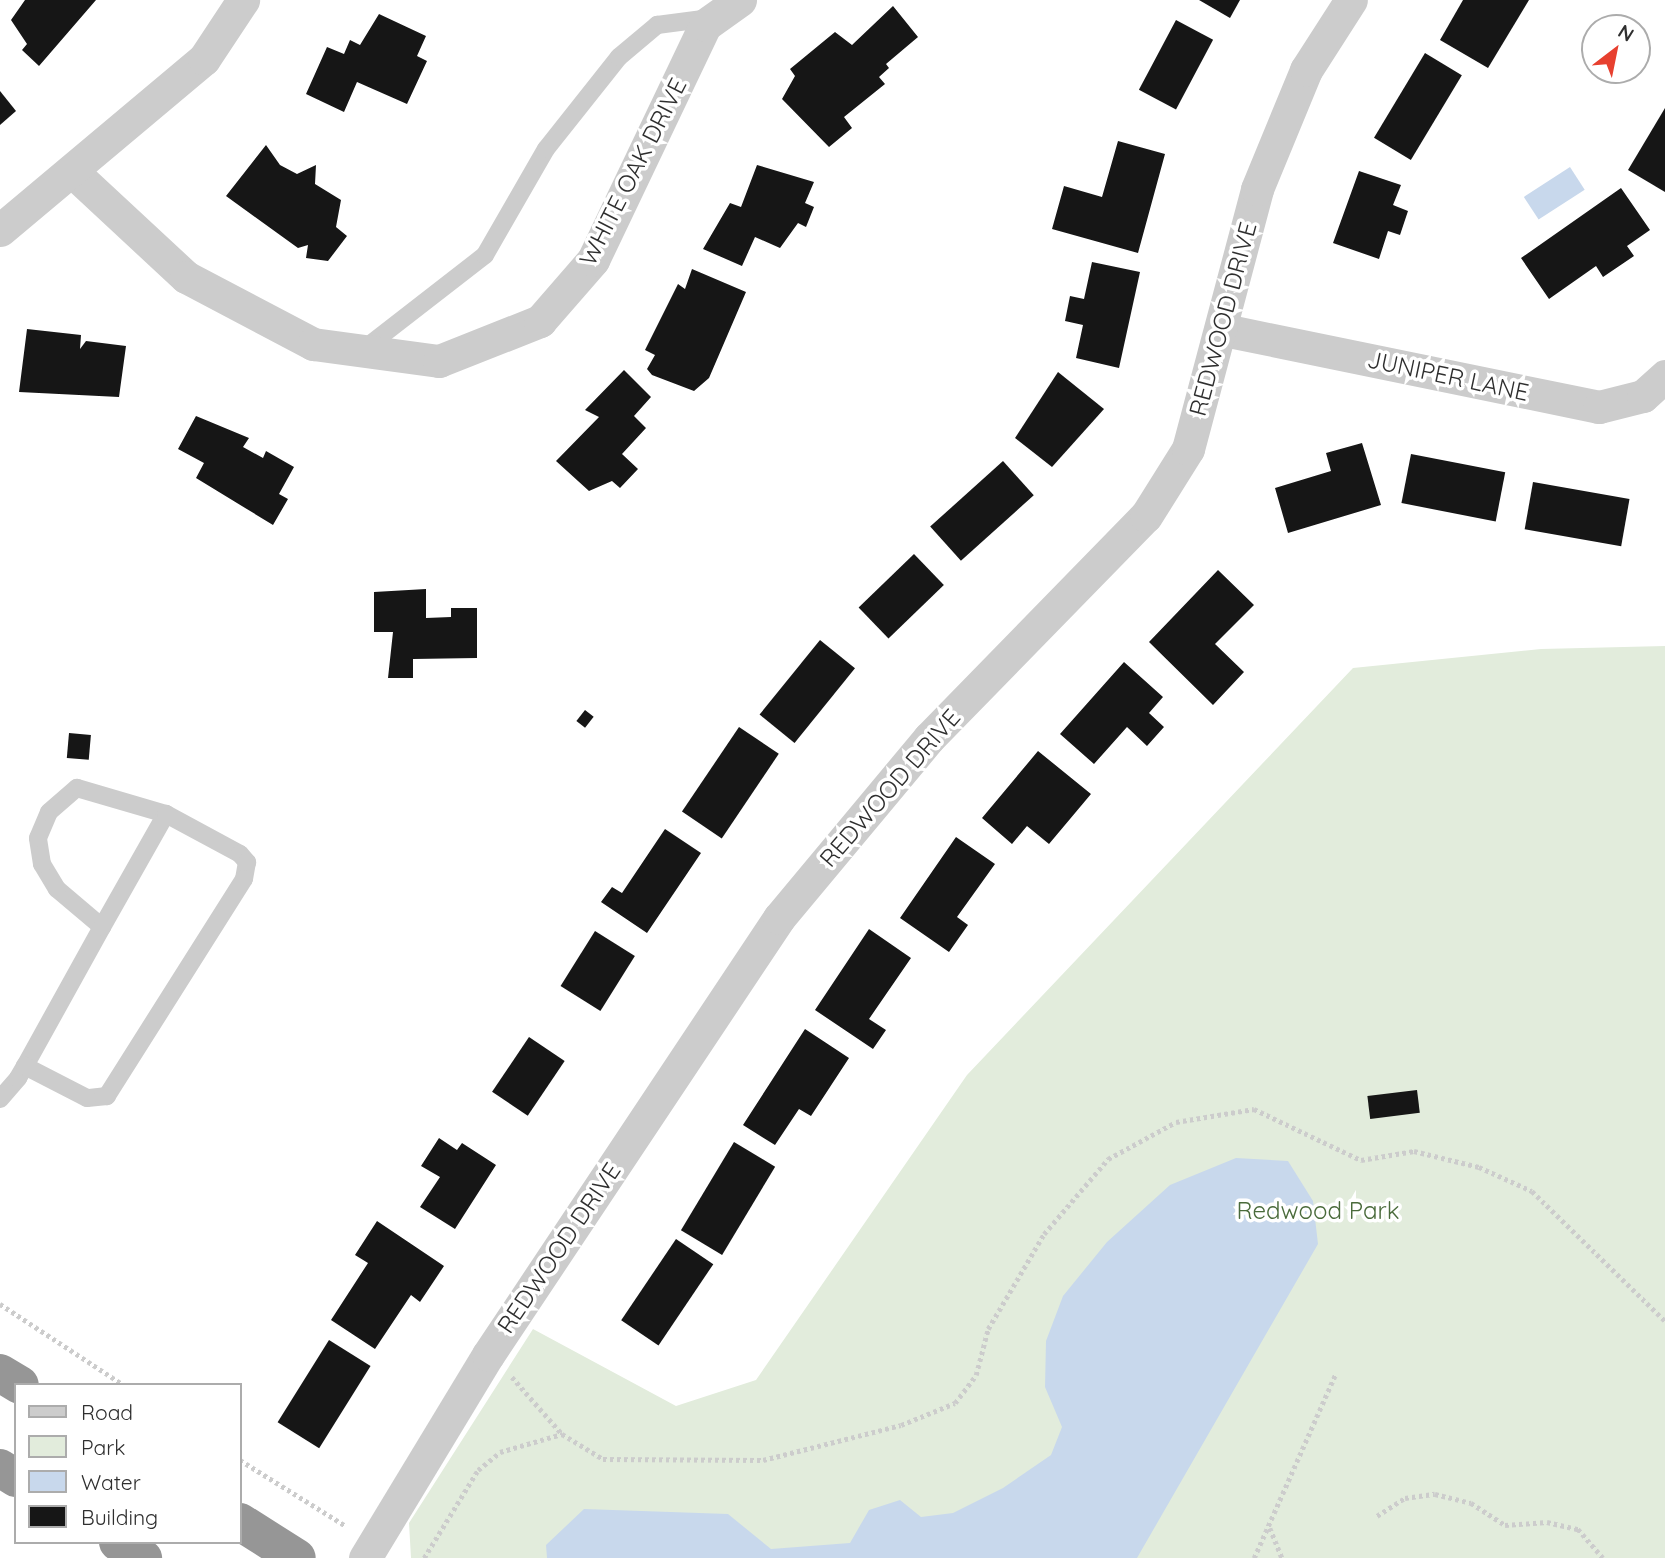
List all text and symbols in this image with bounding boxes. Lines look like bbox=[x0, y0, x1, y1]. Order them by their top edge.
north arrow bbox=[1581, 14, 1651, 84]
text: N bbox=[1614, 19, 1638, 47]
street label: WHITE OAK DRIVE bbox=[573, 73, 693, 271]
street label: REDWOOD DRIVE bbox=[1183, 219, 1263, 419]
street label: JUNIPER LANE bbox=[1365, 345, 1531, 407]
street label: REDWOOD DRIVE bbox=[814, 703, 966, 873]
street label: REDWOOD DRIVE bbox=[491, 1157, 627, 1339]
park label: Redwood Park bbox=[1236, 1197, 1400, 1225]
legend bbox=[14, 1383, 242, 1544]
text: Road bbox=[81, 1399, 133, 1425]
text: Park bbox=[81, 1434, 125, 1460]
text: Water bbox=[81, 1469, 141, 1495]
text: Building bbox=[81, 1504, 158, 1530]

